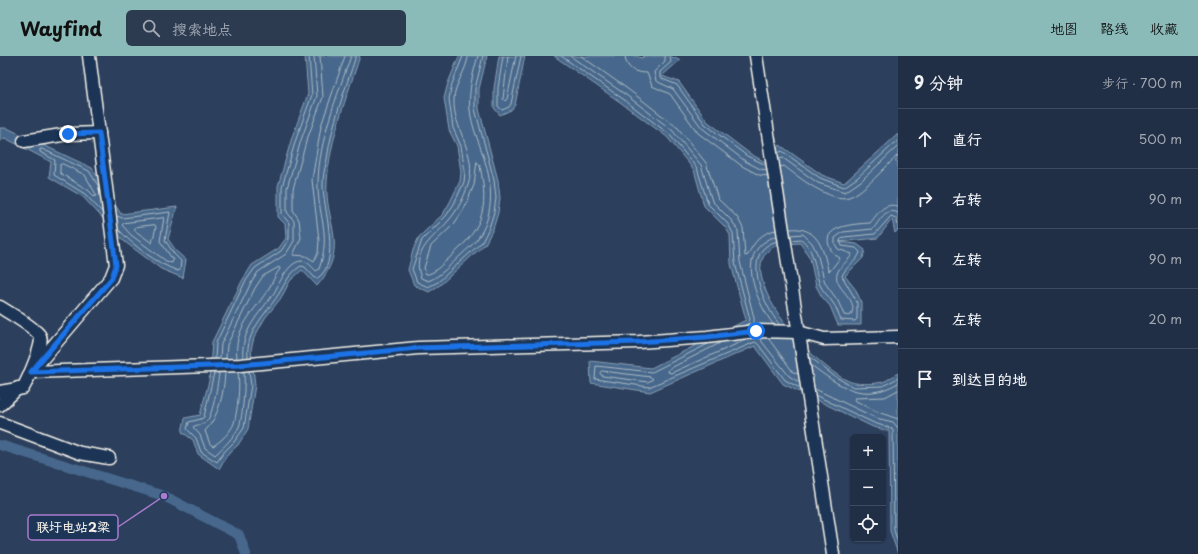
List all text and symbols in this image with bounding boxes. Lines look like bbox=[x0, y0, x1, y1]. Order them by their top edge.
search box bbox=[126, 10, 406, 46]
text: Wayfind bbox=[20, 14, 102, 42]
icon: search bbox=[140, 17, 162, 39]
text: 搜索地点 bbox=[172, 17, 232, 40]
text: 地图 bbox=[1050, 18, 1078, 39]
text: 路线 bbox=[1100, 18, 1128, 39]
text: 收藏 bbox=[1150, 18, 1178, 39]
text: 9 分钟 bbox=[914, 69, 963, 95]
text: 步行 · 700 m bbox=[1102, 73, 1182, 92]
route end bbox=[59, 125, 77, 143]
text: 直行 bbox=[952, 127, 982, 150]
icon: ahead bbox=[914, 128, 936, 150]
text: 500 m bbox=[1139, 129, 1182, 148]
text: 右转 bbox=[952, 187, 982, 210]
icon: right bbox=[914, 188, 936, 210]
text: 90 m bbox=[1149, 189, 1182, 208]
text: 左转 bbox=[952, 247, 982, 270]
icon: left bbox=[914, 248, 936, 270]
text: 90 m bbox=[1149, 249, 1182, 268]
text: 左转 bbox=[952, 307, 982, 330]
icon: left bbox=[914, 308, 936, 330]
text: 20 m bbox=[1148, 309, 1182, 328]
route start bbox=[747, 322, 765, 340]
text: 到达目的地 bbox=[952, 367, 1027, 390]
icon: arrive bbox=[914, 368, 936, 390]
map controls bbox=[850, 434, 886, 542]
button: + bbox=[850, 434, 886, 470]
button: − bbox=[850, 470, 886, 506]
button: locate bbox=[850, 506, 886, 542]
callout: 联圩电站2梁 bbox=[28, 515, 118, 540]
text: 联圩电站2梁 bbox=[36, 517, 110, 536]

